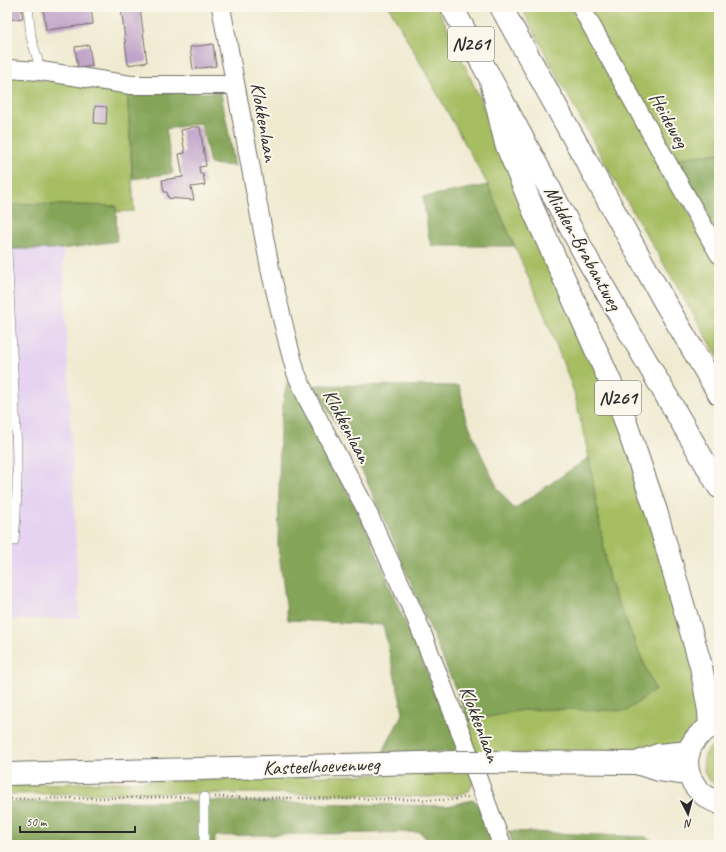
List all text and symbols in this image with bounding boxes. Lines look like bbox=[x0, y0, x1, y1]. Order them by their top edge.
road number: N261 bbox=[448, 27, 494, 61]
street label: Klokkenlaan bbox=[245, 80, 283, 165]
street label: Heideweg bbox=[644, 88, 695, 154]
street label: Midden-Brabantweg bbox=[538, 181, 628, 316]
road number: N261 bbox=[595, 381, 641, 415]
street label: Klokkenlaan bbox=[317, 385, 377, 468]
street label: Klokkenlaan bbox=[454, 682, 506, 767]
street label: Kasteelhoevenweg bbox=[262, 751, 382, 781]
north arrow bbox=[668, 794, 708, 834]
scale bar bbox=[20, 808, 135, 834]
text: 50 m bbox=[26, 814, 48, 830]
text: N bbox=[683, 817, 693, 831]

